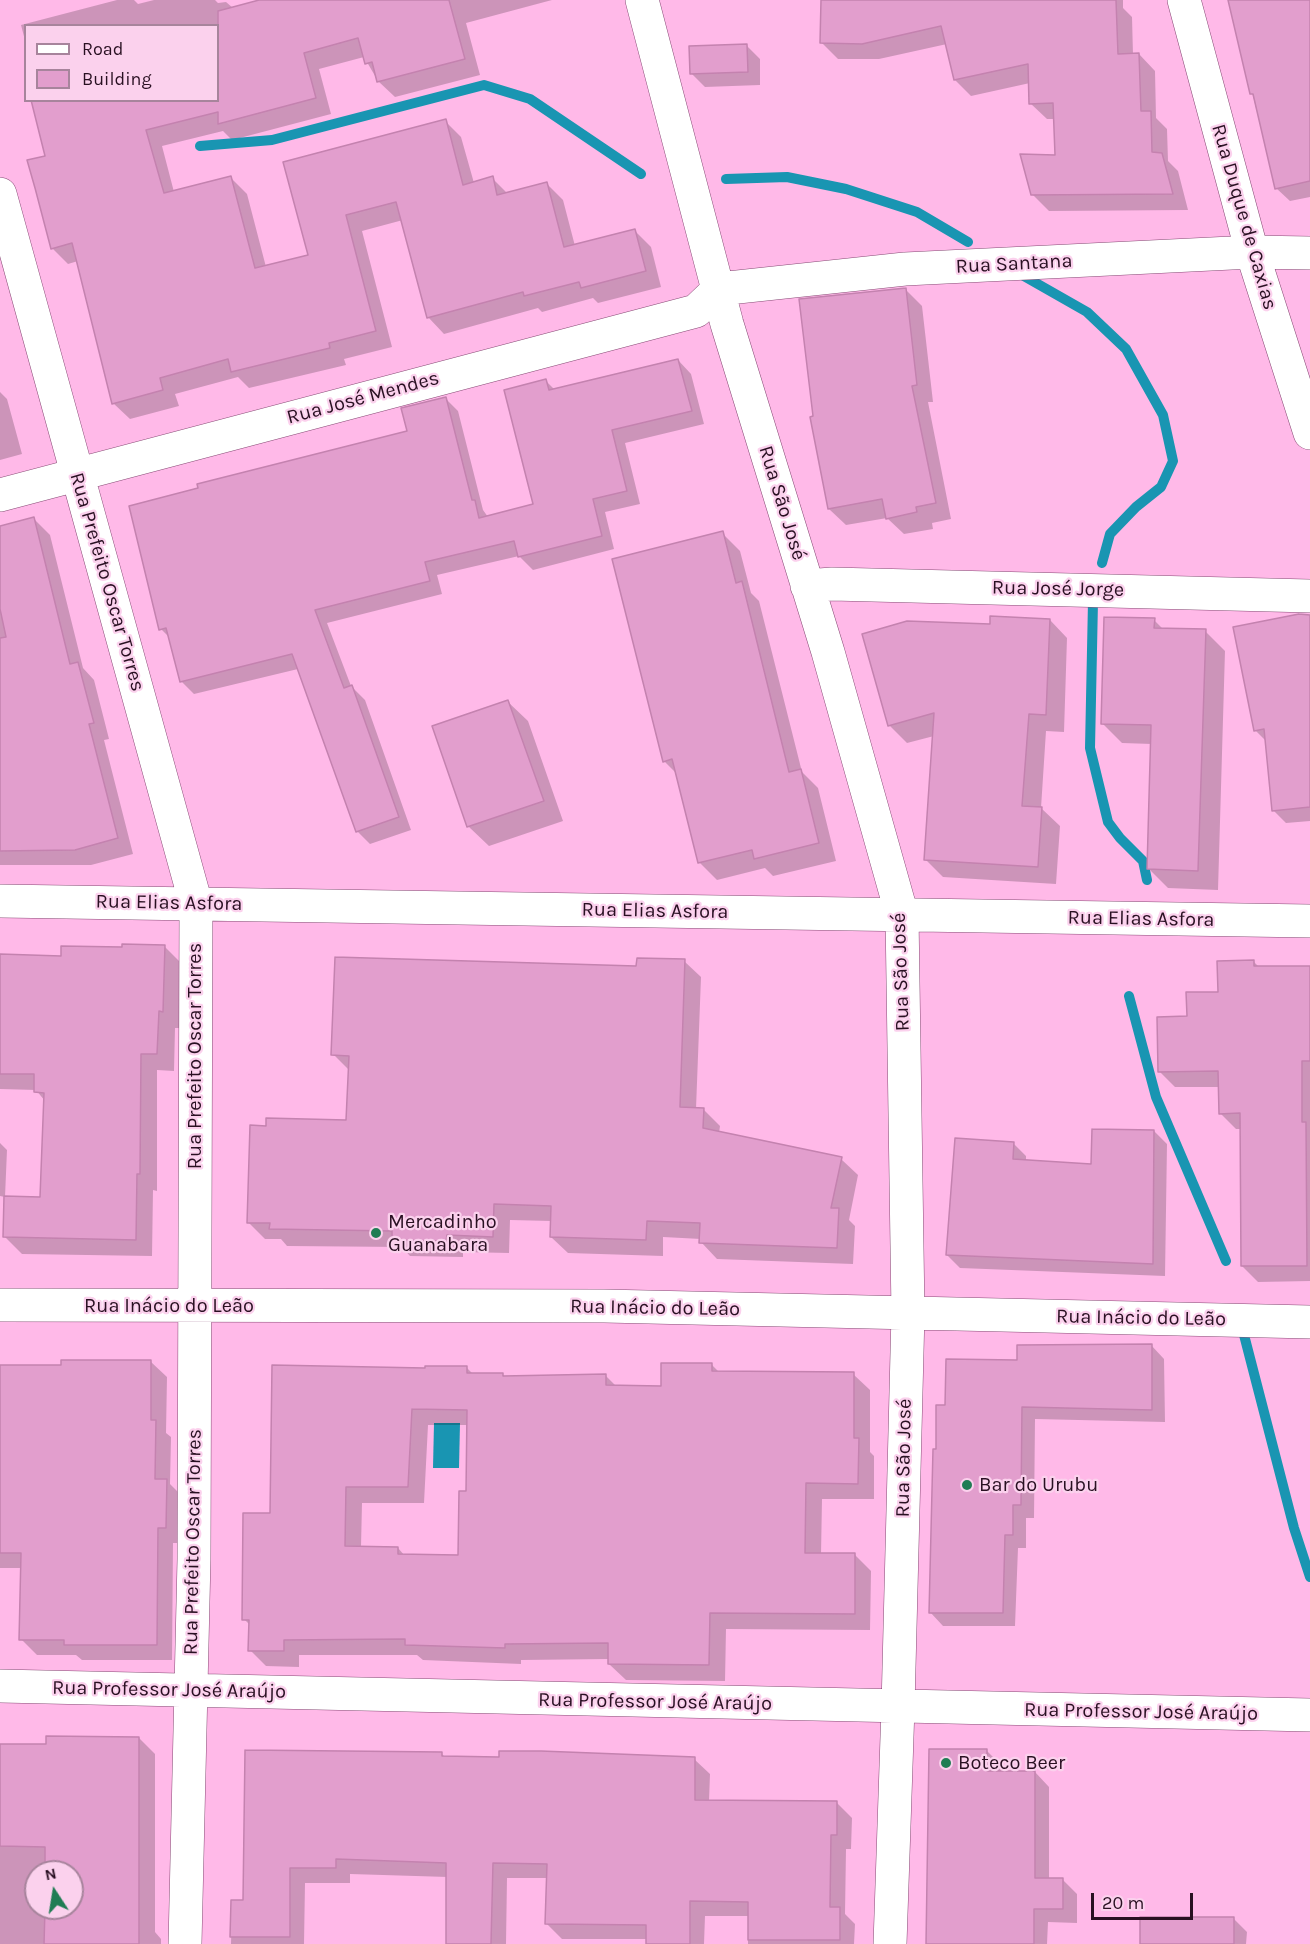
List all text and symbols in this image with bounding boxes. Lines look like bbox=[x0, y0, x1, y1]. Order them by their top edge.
legend bbox=[24, 24, 219, 102]
text: Road bbox=[82, 38, 123, 60]
text: Building bbox=[82, 68, 152, 90]
street label: Rua Duque de Caxias bbox=[1206, 121, 1282, 313]
street label: Rua Santana bbox=[955, 249, 1073, 279]
street label: Rua José Mendes bbox=[284, 366, 442, 430]
street label: Rua São José bbox=[753, 443, 811, 563]
street label: Rua Prefeito Oscar Torres bbox=[64, 470, 150, 694]
street label: Rua José Jorge bbox=[992, 576, 1124, 602]
street label: Rua Elias Asfora bbox=[95, 890, 243, 916]
street label: Rua Elias Asfora bbox=[581, 898, 729, 924]
street label: Rua Elias Asfora bbox=[1067, 906, 1215, 932]
street label: Rua São José bbox=[887, 912, 915, 1032]
street label: Rua Prefeito Oscar Torres bbox=[183, 943, 207, 1169]
place label: Mercadinho Guanabara bbox=[388, 1210, 497, 1257]
marker: Mercadinho Guanabara bbox=[369, 1226, 383, 1240]
street label: Rua Inácio do Leão bbox=[84, 1294, 254, 1318]
street label: Rua Inácio do Leão bbox=[570, 1295, 740, 1321]
street label: Rua Inácio do Leão bbox=[1056, 1305, 1226, 1331]
street label: Rua São José bbox=[891, 1398, 917, 1518]
street label: Rua Prefeito Oscar Torres bbox=[179, 1429, 207, 1655]
place label: Bar do Urubu bbox=[979, 1473, 1098, 1497]
marker: Bar do Urubu bbox=[960, 1478, 974, 1492]
street label: Rua Professor José Araújo bbox=[52, 1676, 286, 1704]
street label: Rua Professor José Araújo bbox=[538, 1688, 772, 1716]
street label: Rua Professor José Araújo bbox=[1024, 1698, 1258, 1726]
place label: Boteco Beer bbox=[958, 1751, 1065, 1775]
marker: Boteco Beer bbox=[939, 1756, 953, 1770]
north arrow bbox=[24, 1860, 84, 1920]
text: N bbox=[43, 1863, 58, 1884]
scale bar bbox=[1094, 1881, 1196, 1919]
text: 20 m bbox=[1102, 1892, 1144, 1914]

